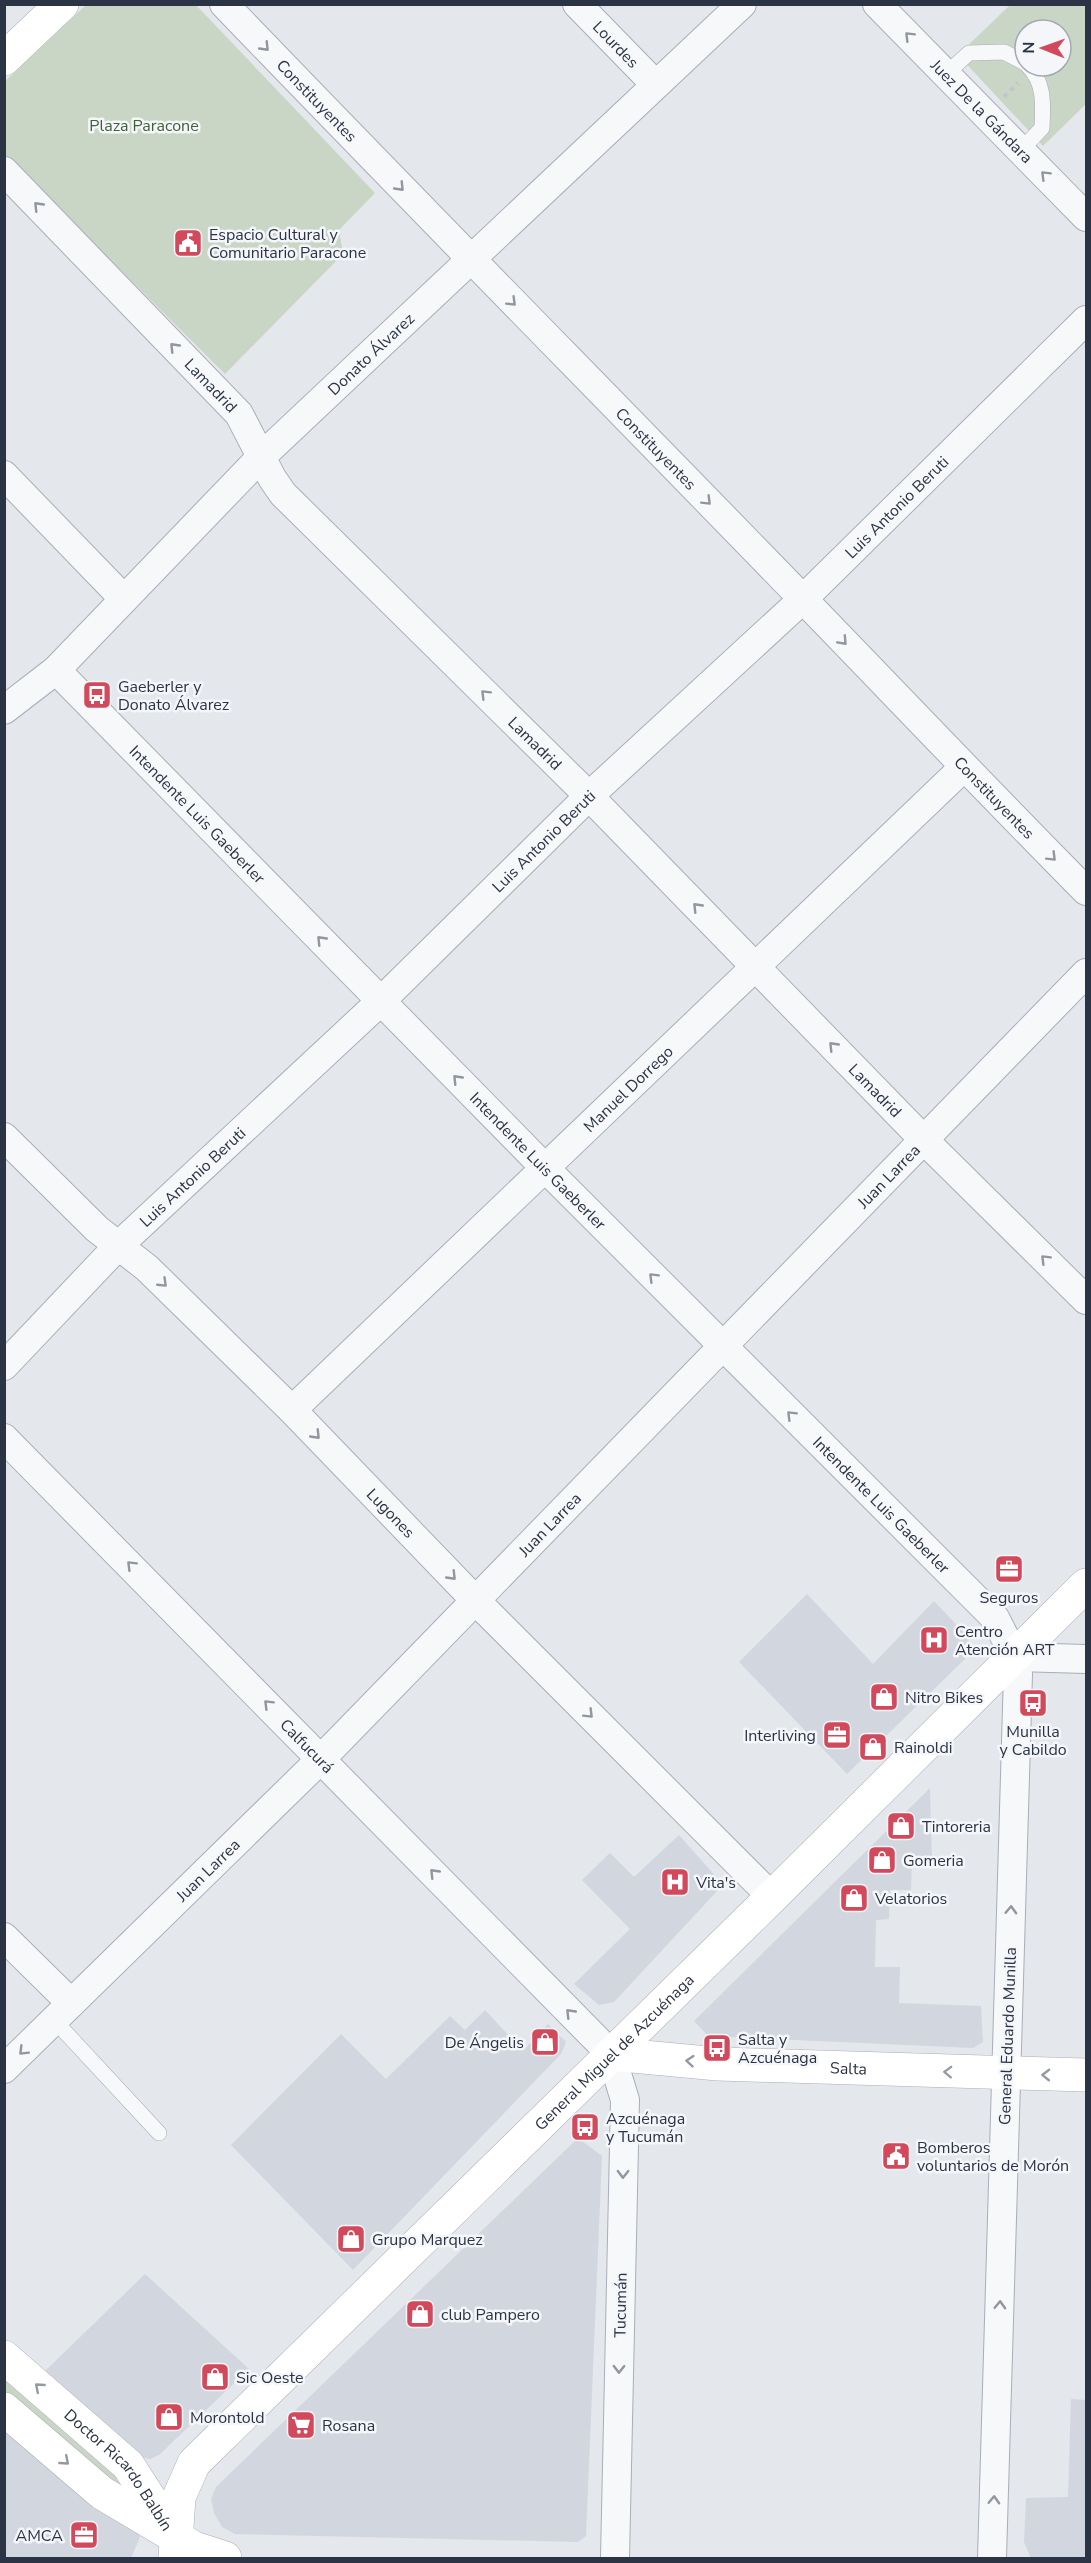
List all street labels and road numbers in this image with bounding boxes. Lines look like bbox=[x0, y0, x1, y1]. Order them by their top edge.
street label: Lourdes bbox=[587, 16, 643, 73]
street label: Juez De la Gándara bbox=[925, 54, 1037, 168]
street label: Constituyentes bbox=[271, 55, 362, 147]
street label: Donato Álvarez bbox=[323, 308, 419, 401]
street label: Lamadrid bbox=[179, 354, 242, 418]
street label: Constituyentes bbox=[610, 403, 701, 495]
street label: Luis Antonio Beruti bbox=[840, 452, 954, 564]
street label: Lamadrid bbox=[503, 712, 566, 775]
street label: Intendente Luis Gaeberler bbox=[124, 741, 270, 889]
street label: Constituyentes bbox=[949, 752, 1039, 844]
street label: Luis Antonio Beruti bbox=[487, 785, 601, 898]
street label: Manuel Dorrego bbox=[579, 1041, 678, 1138]
street label: Lamadrid bbox=[843, 1059, 906, 1123]
street label: Intendente Luis Gaeberler bbox=[464, 1088, 611, 1235]
street label: Luis Antonio Beruti bbox=[135, 1123, 251, 1233]
street label: Juan Larrea bbox=[852, 1140, 925, 1214]
street label: Intendente Luis Gaeberler bbox=[808, 1432, 955, 1579]
street label: Lugones bbox=[361, 1484, 419, 1543]
street label: Juan Larrea bbox=[513, 1488, 587, 1563]
street label: Calfucurá bbox=[275, 1714, 338, 1779]
street label: Juan Larrea bbox=[171, 1834, 245, 1907]
street label: General Eduardo Munilla bbox=[994, 1947, 1022, 2125]
street label: General Miguel de Azcuénaga bbox=[530, 1969, 699, 2136]
street label: Salta bbox=[830, 2057, 867, 2080]
street label: Tucumán bbox=[609, 2272, 633, 2338]
street label: Doctor Ricardo Balbín bbox=[59, 2404, 177, 2535]

